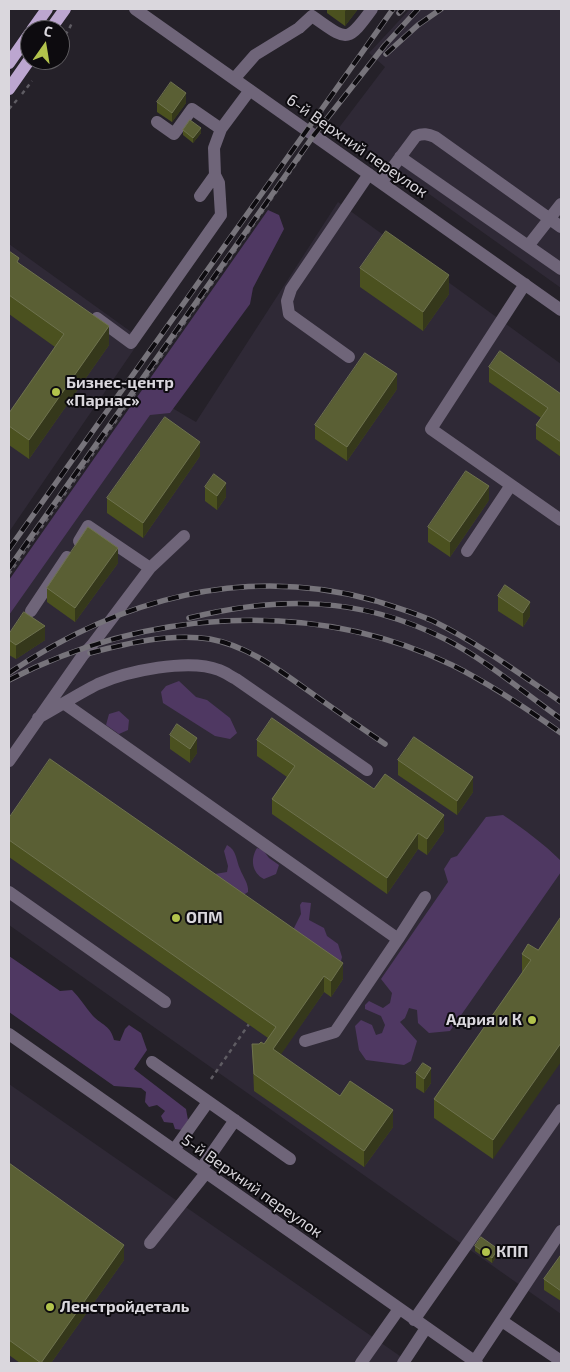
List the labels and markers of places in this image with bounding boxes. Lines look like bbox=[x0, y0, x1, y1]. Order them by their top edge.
place label: Бизнес-центр «Парнас» bbox=[66, 373, 174, 411]
marker: Бизнес-центр «Парнас» bbox=[50, 386, 62, 398]
place label: ОПМ bbox=[186, 908, 223, 928]
marker: ОПМ bbox=[170, 912, 182, 924]
place label: Адрия и К bbox=[446, 1010, 522, 1030]
marker: Адрия и К bbox=[526, 1014, 538, 1026]
place label: КПП bbox=[496, 1242, 528, 1262]
marker: КПП bbox=[480, 1246, 492, 1258]
place label: Ленстройдеталь bbox=[60, 1297, 189, 1317]
marker: Ленстройдеталь bbox=[44, 1301, 56, 1313]

